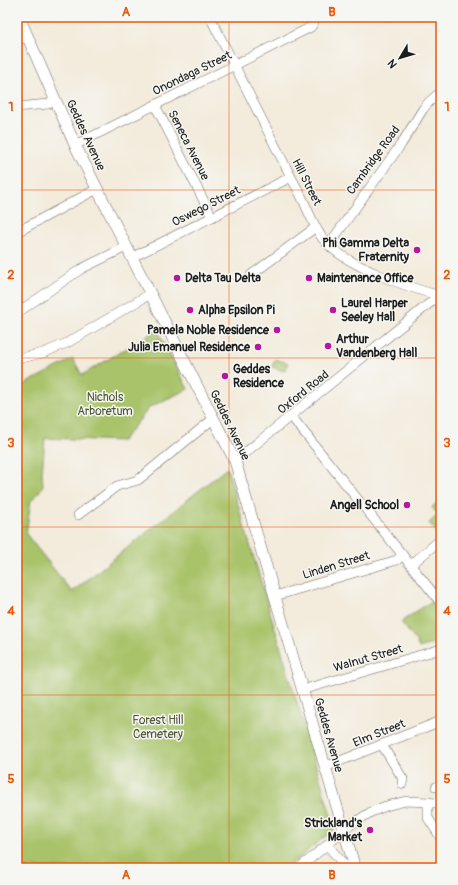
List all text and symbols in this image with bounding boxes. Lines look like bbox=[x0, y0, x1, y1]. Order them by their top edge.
text: A bbox=[122, 4, 131, 20]
text: B bbox=[328, 4, 336, 20]
north arrow bbox=[380, 38, 420, 78]
street label: Onondaga Street bbox=[150, 48, 234, 99]
text: N bbox=[385, 56, 400, 71]
street label: Geddes Avenue bbox=[63, 97, 109, 173]
text: 1 bbox=[8, 99, 14, 115]
text: 1 bbox=[444, 99, 450, 115]
street label: Seneca Avenue bbox=[164, 108, 213, 183]
street label: Cambridge Road bbox=[343, 123, 403, 198]
street label: Hill Street bbox=[288, 156, 325, 208]
street label: Oswego Street bbox=[170, 183, 243, 230]
place label: Phi Gamma Delta Fraternity bbox=[322, 236, 410, 265]
marker: Phi Gamma Delta Fraternity bbox=[412, 245, 422, 255]
text: 2 bbox=[7, 267, 15, 283]
text: 2 bbox=[443, 267, 451, 283]
place label: Delta Tau Delta bbox=[185, 271, 261, 286]
place label: Maintenance Office bbox=[317, 271, 415, 286]
marker: Delta Tau Delta bbox=[172, 273, 182, 283]
marker: Maintenance Office bbox=[304, 273, 314, 283]
place label: Laurel Harper Seeley Hall bbox=[341, 296, 409, 325]
place label: Alpha Epsilon Pi bbox=[198, 303, 275, 318]
marker: Alpha Epsilon Pi bbox=[185, 305, 195, 315]
marker: Laurel Harper Seeley Hall bbox=[328, 305, 338, 315]
place label: Pamela Noble Residence bbox=[147, 323, 270, 338]
marker: Pamela Noble Residence bbox=[272, 325, 282, 335]
place label: Arthur Vandenberg Hall bbox=[336, 332, 417, 361]
place label: Julia Emanuel Residence bbox=[128, 340, 251, 355]
marker: Arthur Vandenberg Hall bbox=[323, 341, 333, 351]
marker: Julia Emanuel Residence bbox=[253, 342, 263, 352]
place label: Geddes Residence bbox=[233, 362, 285, 391]
street label: Oxford Road bbox=[275, 367, 332, 418]
marker: Geddes Residence bbox=[220, 371, 230, 381]
street label: Geddes Avenue bbox=[206, 388, 253, 463]
park label: Nichols Arboretum bbox=[77, 390, 133, 419]
text: 3 bbox=[7, 435, 15, 451]
text: 3 bbox=[443, 435, 451, 451]
place label: Angell School bbox=[330, 498, 399, 513]
marker: Angell School bbox=[402, 500, 412, 510]
street label: Linden Street bbox=[301, 548, 372, 583]
text: 4 bbox=[7, 603, 15, 619]
text: 4 bbox=[443, 603, 451, 619]
street label: Walnut Street bbox=[332, 641, 405, 676]
street label: Geddes Avenue bbox=[311, 696, 346, 774]
park label: Forest Hill Cemetery bbox=[132, 713, 184, 742]
street label: Elm Street bbox=[351, 716, 408, 751]
text: 5 bbox=[7, 771, 15, 787]
text: 5 bbox=[443, 771, 451, 787]
place label: Strickland's Market bbox=[304, 816, 363, 845]
marker: Strickland's Market bbox=[365, 825, 375, 835]
text: A bbox=[122, 867, 131, 883]
text: B bbox=[328, 867, 336, 883]

